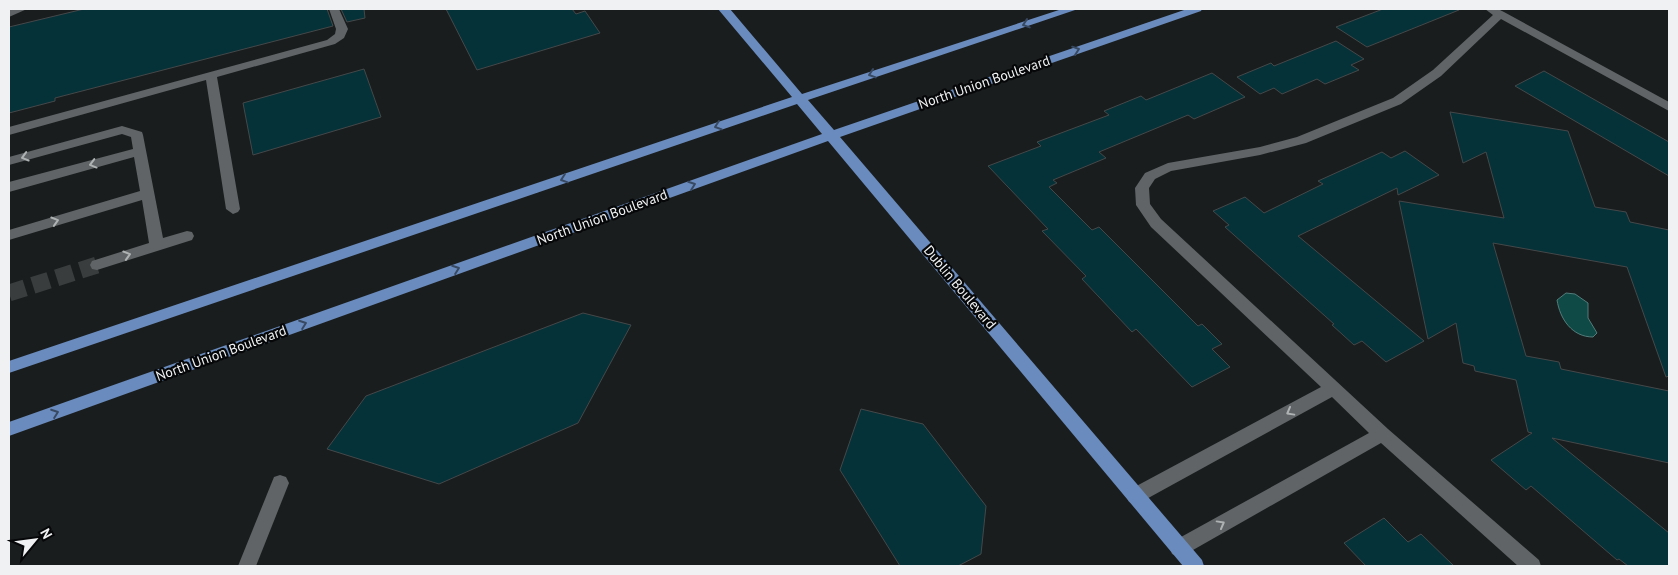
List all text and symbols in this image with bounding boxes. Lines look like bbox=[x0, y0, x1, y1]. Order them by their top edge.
one-way arrow bbox=[1022, 18, 1031, 28]
one-way arrow bbox=[1072, 46, 1080, 56]
street label: North Union Boulevard bbox=[916, 51, 1052, 113]
one-way arrow bbox=[868, 69, 876, 79]
one-way arrow bbox=[714, 120, 722, 130]
one-way arrow bbox=[21, 151, 30, 161]
one-way arrow bbox=[89, 158, 98, 169]
one-way arrow bbox=[560, 173, 568, 183]
one-way arrow bbox=[687, 181, 695, 191]
street label: North Union Boulevard bbox=[534, 185, 670, 249]
one-way arrow bbox=[51, 217, 59, 227]
street label: Dublin Boulevard bbox=[920, 242, 1000, 332]
one-way arrow bbox=[122, 251, 131, 261]
one-way arrow bbox=[451, 265, 460, 275]
one-way arrow bbox=[298, 320, 307, 330]
street label: North Union Boulevard bbox=[153, 321, 289, 385]
one-way arrow bbox=[1286, 406, 1295, 416]
one-way arrow bbox=[50, 409, 58, 419]
north arrow bbox=[10, 515, 60, 565]
one-way arrow bbox=[1216, 520, 1225, 530]
text: N bbox=[36, 525, 56, 542]

